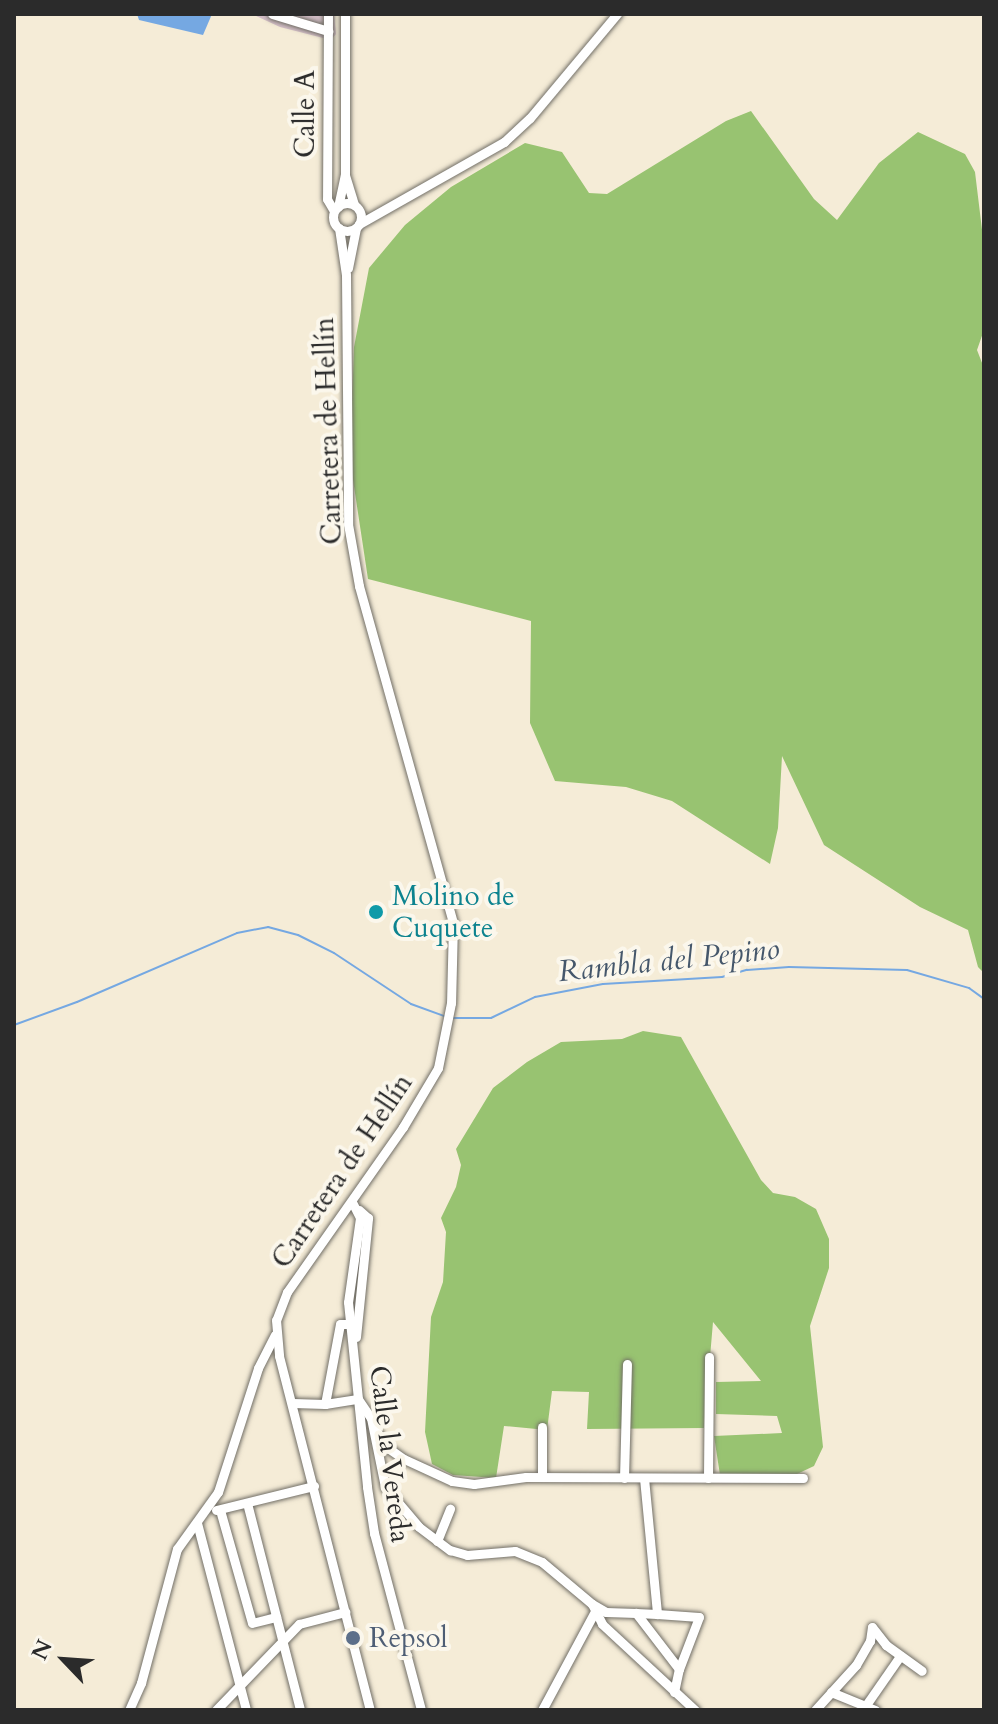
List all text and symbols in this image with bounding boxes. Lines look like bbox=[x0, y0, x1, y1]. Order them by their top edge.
street label: Calle A bbox=[288, 70, 322, 158]
street label: Carretera de Hellín bbox=[307, 317, 349, 545]
place label: Molino de Cuquete bbox=[392, 879, 515, 945]
marker: Molino de Cuquete bbox=[367, 903, 385, 921]
water label: Rambla del Pepino bbox=[557, 931, 781, 991]
street label: Carretera de Hellín bbox=[265, 1067, 419, 1275]
street label: Calle la Vereda bbox=[362, 1364, 418, 1544]
north arrow bbox=[24, 1620, 104, 1700]
place label: Repsol bbox=[369, 1621, 448, 1655]
marker: Repsol bbox=[344, 1629, 362, 1647]
text: N bbox=[25, 1635, 60, 1665]

